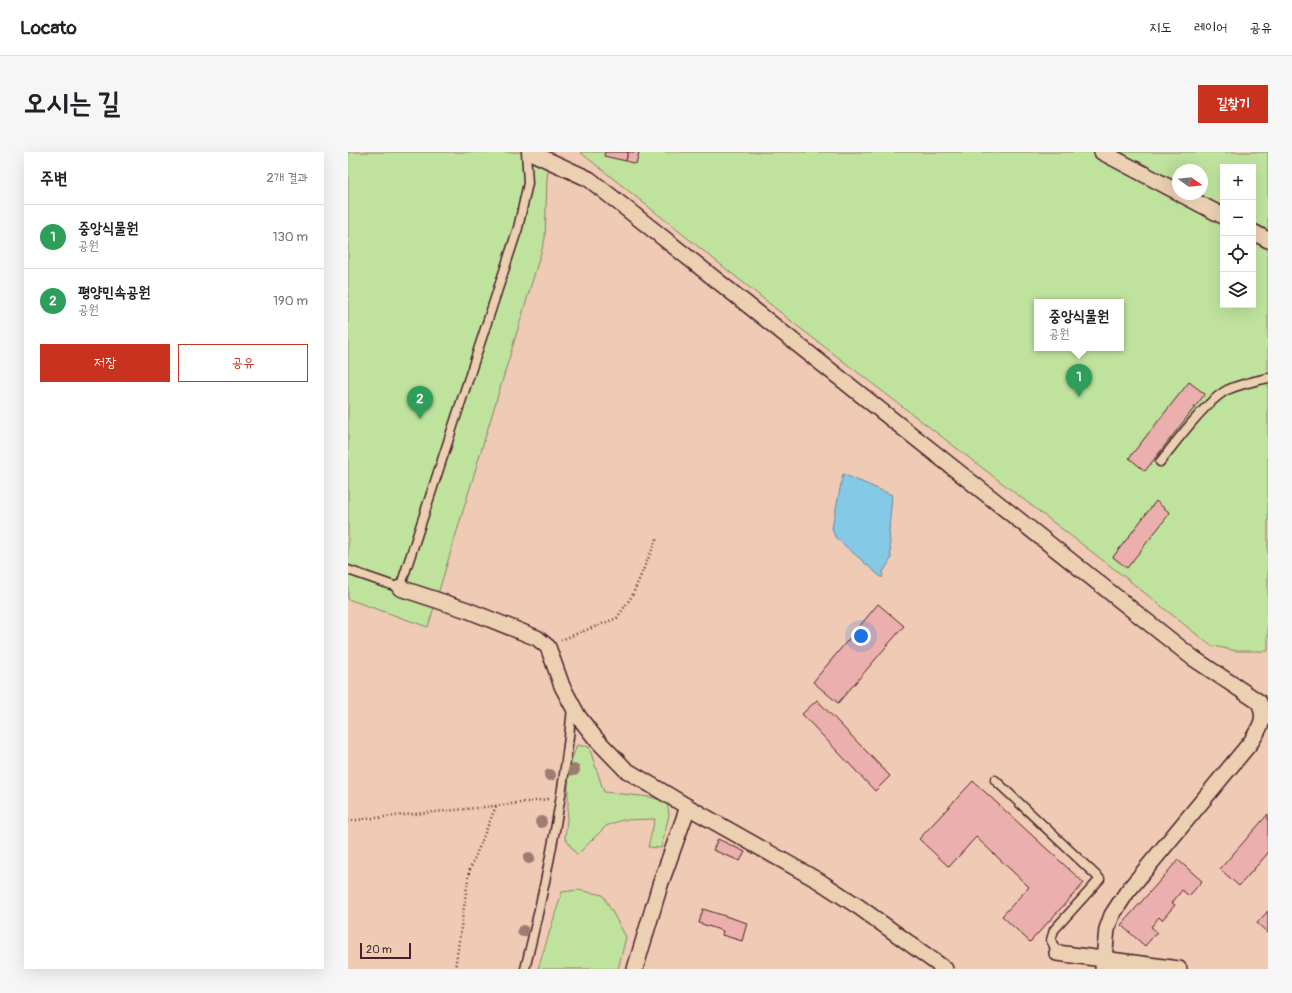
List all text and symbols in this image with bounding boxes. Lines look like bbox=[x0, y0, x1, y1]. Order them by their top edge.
text: Locato bbox=[20, 16, 77, 40]
text: 지도 bbox=[1149, 19, 1172, 36]
text: 레이어 bbox=[1194, 19, 1227, 36]
text: 공유 bbox=[1249, 19, 1272, 36]
button: 길찾기 bbox=[1198, 85, 1268, 123]
text: 오시는 길 bbox=[24, 86, 120, 121]
north arrow bbox=[1172, 164, 1208, 200]
map controls bbox=[1220, 164, 1256, 308]
button: + bbox=[1220, 164, 1256, 200]
text: 주변 bbox=[40, 168, 67, 189]
text: 2개 결과 bbox=[267, 170, 308, 186]
button: − bbox=[1220, 200, 1256, 236]
text: 중앙식물원 bbox=[78, 219, 138, 238]
text: 1 bbox=[50, 229, 56, 245]
text: 130 m bbox=[272, 229, 308, 245]
button: locate bbox=[1220, 236, 1256, 272]
text: 공원 bbox=[78, 238, 99, 254]
button: layers bbox=[1220, 272, 1256, 308]
text: 평양민속공원 bbox=[78, 283, 150, 302]
text: 2 bbox=[49, 293, 57, 309]
text: 190 m bbox=[273, 293, 308, 309]
popup bbox=[1034, 299, 1124, 351]
text: 공원 bbox=[78, 302, 99, 318]
text: 중앙식물원 bbox=[1049, 307, 1109, 326]
text: 공원 bbox=[1049, 326, 1070, 342]
button: 저장 bbox=[40, 344, 170, 382]
button: 공유 bbox=[178, 344, 308, 382]
pin: 1 bbox=[1066, 364, 1092, 397]
pin: 2 bbox=[407, 386, 433, 419]
your location bbox=[851, 626, 871, 646]
scale bar bbox=[360, 941, 411, 960]
text: 20 m bbox=[366, 943, 392, 956]

